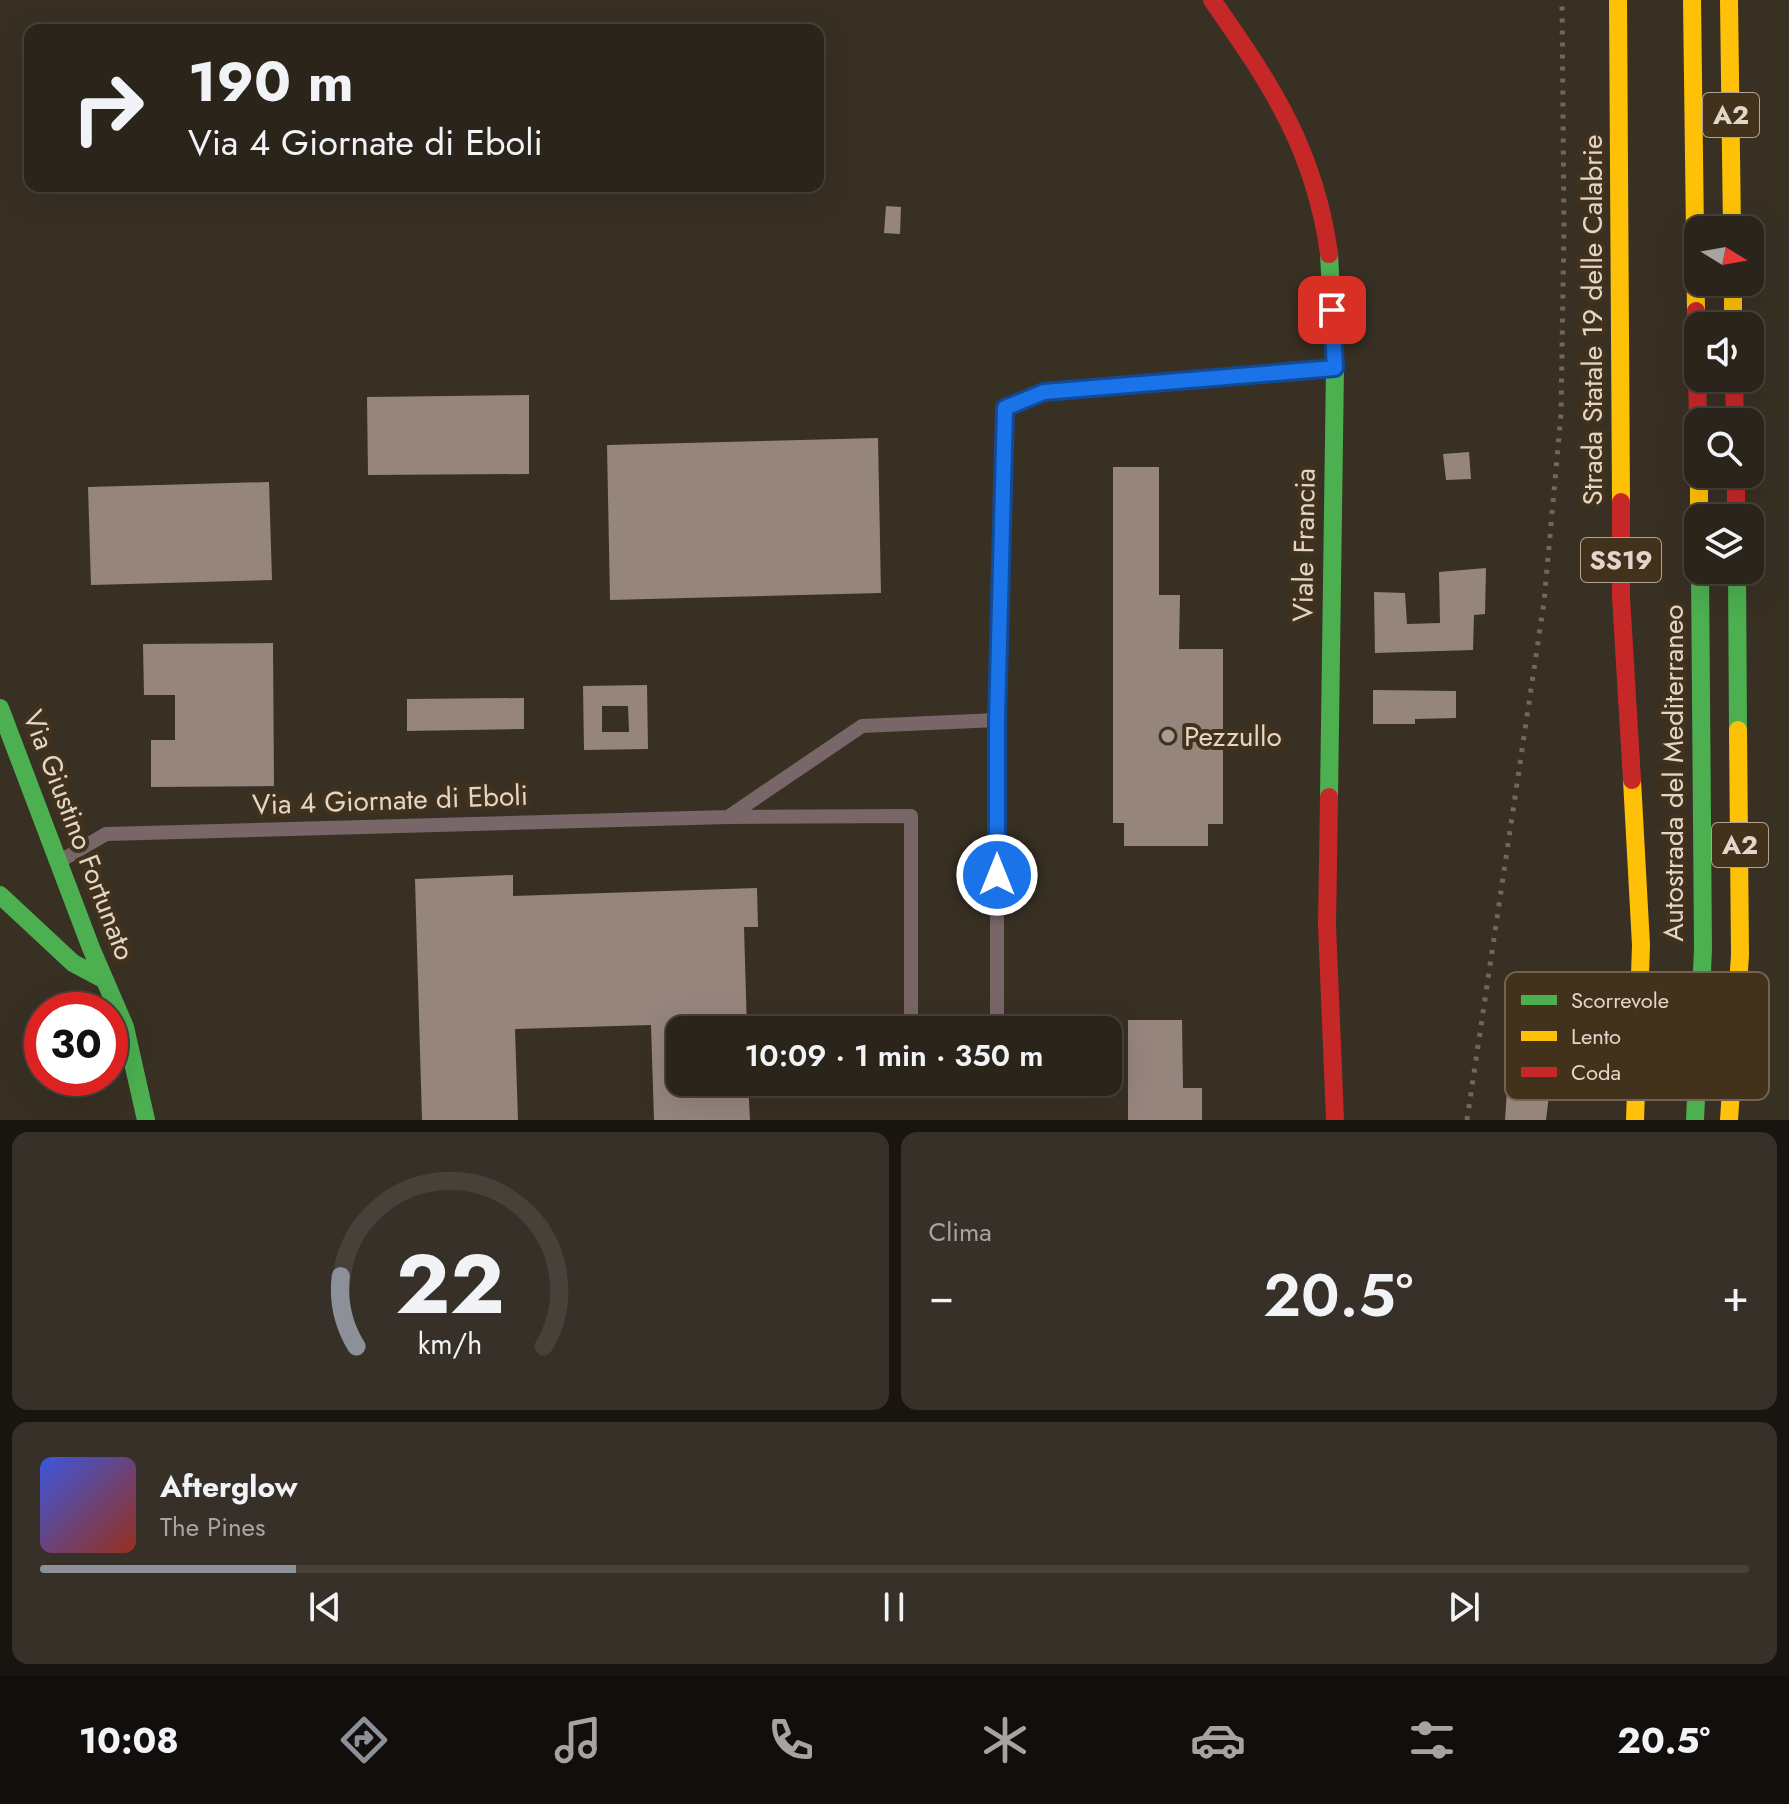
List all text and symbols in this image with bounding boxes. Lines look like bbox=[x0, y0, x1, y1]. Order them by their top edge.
text: 190 m bbox=[188, 41, 354, 122]
icon: right bbox=[56, 56, 160, 160]
road number: A2 bbox=[1703, 93, 1759, 137]
text: Via 4 Giornate di Eboli bbox=[188, 116, 543, 168]
street label: Strada Statale 19 delle Calabrie bbox=[1572, 135, 1613, 505]
north arrow bbox=[1684, 216, 1764, 296]
map controls bbox=[1684, 216, 1764, 584]
pin bbox=[1298, 276, 1366, 344]
icon: arrive bbox=[1310, 288, 1354, 332]
button: sound bbox=[1684, 312, 1764, 392]
button: search bbox=[1684, 408, 1764, 488]
street label: Viale Francia bbox=[1282, 468, 1326, 622]
button: layers bbox=[1684, 504, 1764, 584]
road number: SS19 bbox=[1581, 538, 1661, 582]
street label: Autostrada del Mediterraneo bbox=[1653, 604, 1694, 942]
street label: Via Giustino Fortunato bbox=[12, 704, 146, 966]
place label: Pezzullo bbox=[1184, 716, 1282, 757]
marker: Pezzullo bbox=[1159, 727, 1177, 745]
street label: Via 4 Giornate di Eboli bbox=[251, 775, 529, 825]
road number: A2 bbox=[1712, 823, 1768, 867]
position arrow bbox=[955, 833, 1039, 917]
legend bbox=[1505, 972, 1769, 1100]
text: Scorrevole bbox=[1571, 984, 1669, 1016]
speed limit sign: 30 bbox=[24, 992, 128, 1096]
text: Lento bbox=[1571, 1020, 1621, 1052]
text: 10:09 · 1 min · 350 m bbox=[745, 1034, 1043, 1077]
text: Coda bbox=[1571, 1056, 1621, 1088]
text: Clima bbox=[929, 1213, 992, 1251]
text: 22 bbox=[396, 1224, 505, 1344]
text: 20.5° bbox=[1263, 1252, 1413, 1339]
text: − bbox=[929, 1264, 954, 1328]
text: + bbox=[1722, 1264, 1749, 1328]
text: km/h bbox=[418, 1323, 483, 1365]
text: Afterglow bbox=[160, 1465, 297, 1508]
text: The Pines bbox=[160, 1508, 265, 1546]
icon: previous bbox=[303, 1585, 347, 1629]
icon: pause bbox=[872, 1585, 916, 1629]
icon: next bbox=[1442, 1585, 1486, 1629]
icon: directions bbox=[336, 1712, 392, 1768]
icon: music bbox=[550, 1712, 606, 1768]
icon: phone bbox=[763, 1712, 819, 1768]
icon: climate bbox=[977, 1712, 1033, 1768]
icon: car bbox=[1190, 1712, 1246, 1768]
icon: filters bbox=[1404, 1712, 1460, 1768]
text: 10:08 bbox=[79, 1714, 179, 1766]
text: 20.5° bbox=[1617, 1714, 1710, 1766]

